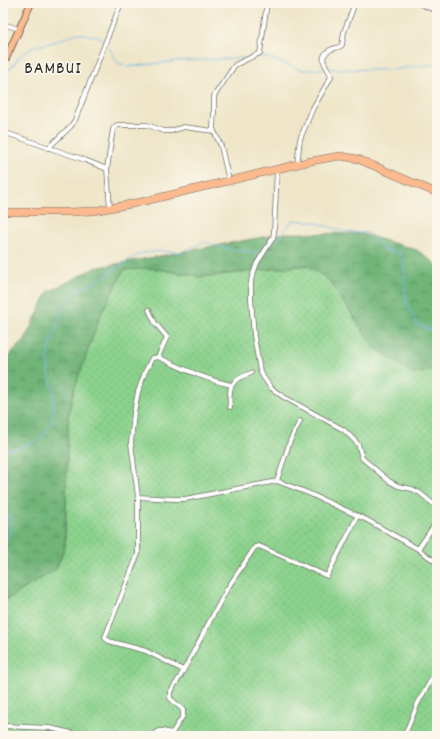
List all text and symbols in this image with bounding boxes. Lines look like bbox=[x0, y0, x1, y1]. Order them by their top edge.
district label: BAMBUI bbox=[24, 57, 82, 82]

